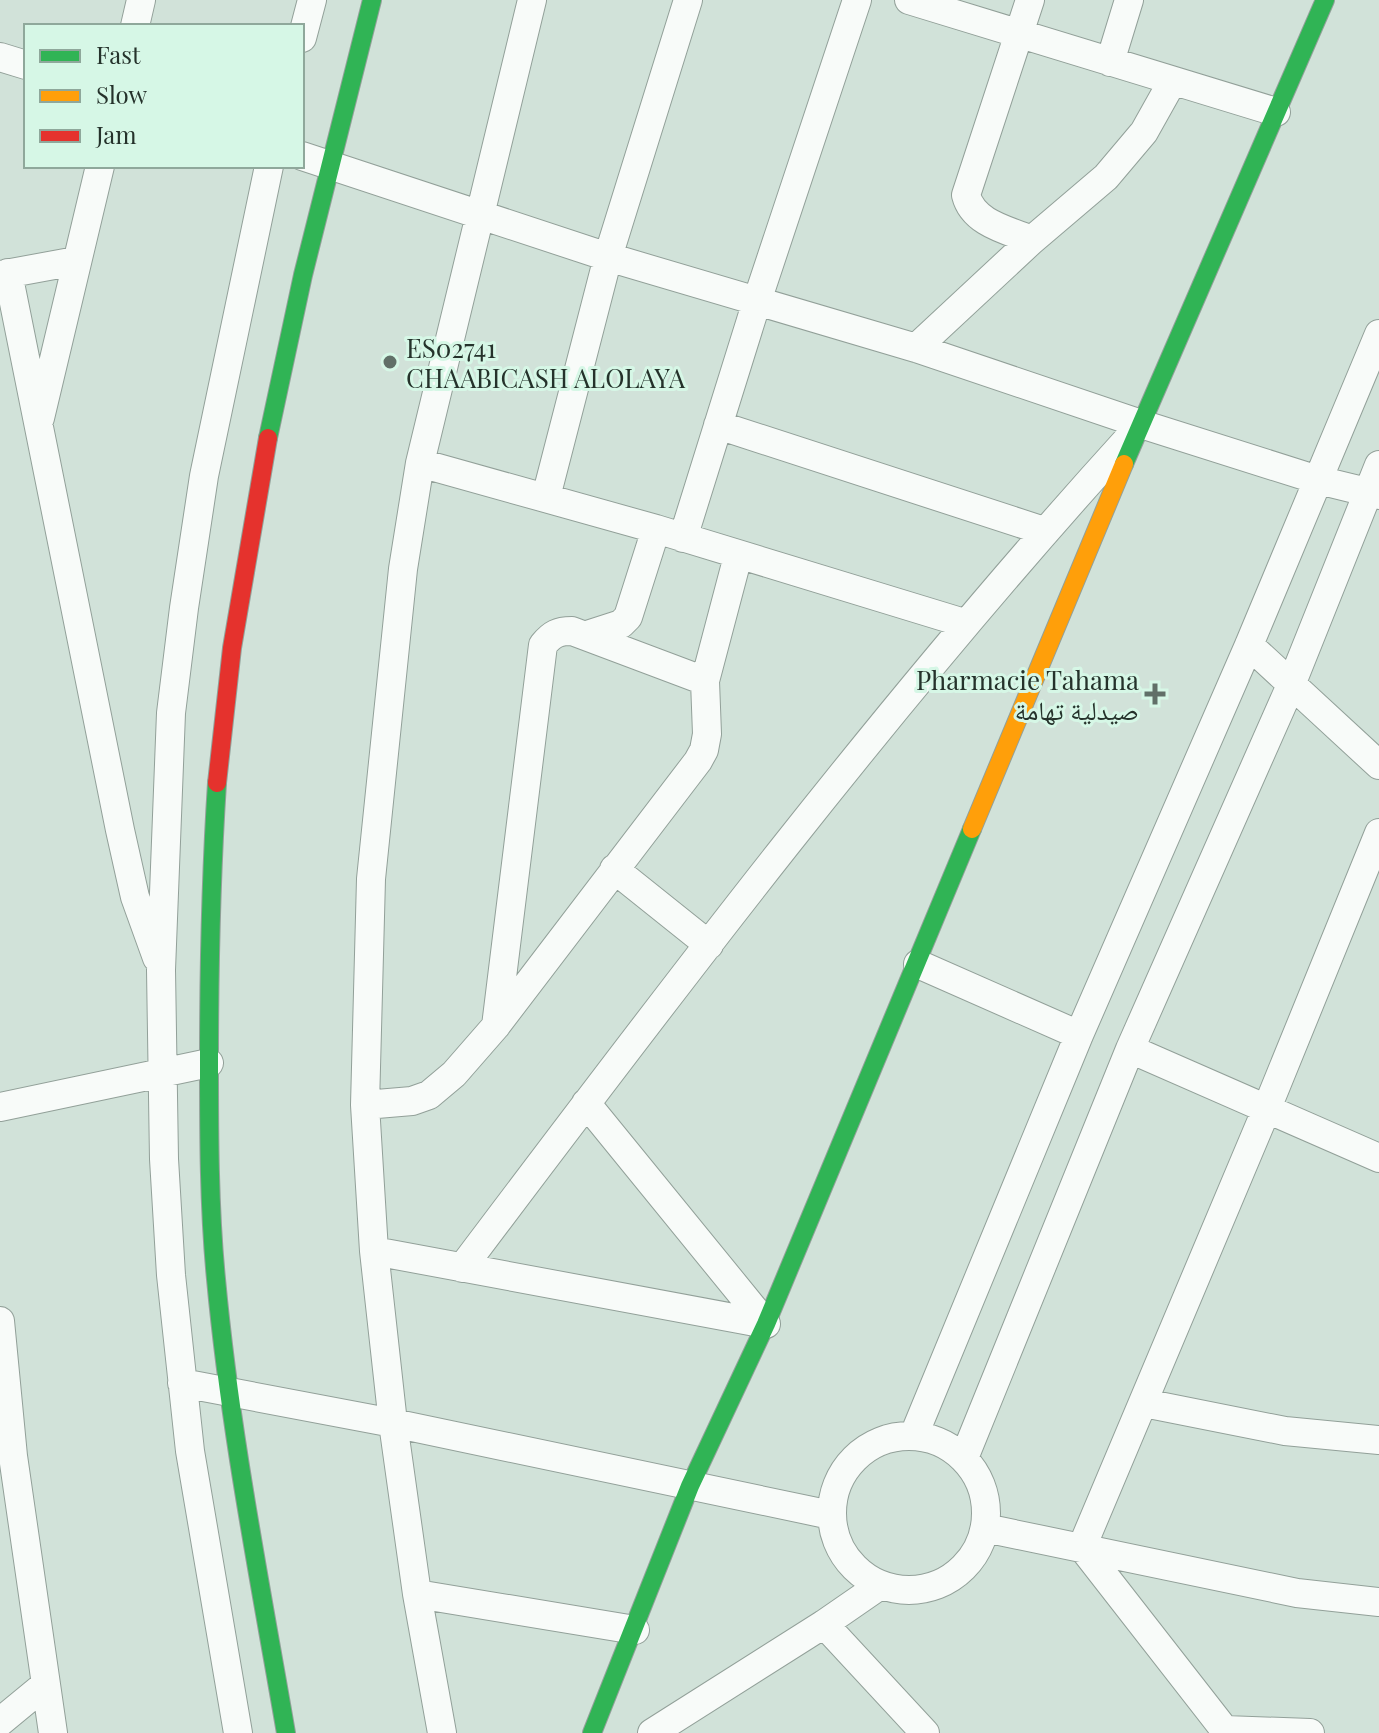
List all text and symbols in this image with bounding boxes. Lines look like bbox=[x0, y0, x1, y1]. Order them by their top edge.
legend bbox=[24, 24, 304, 168]
text: Fast bbox=[96, 38, 141, 70]
text: Slow bbox=[96, 78, 148, 110]
text: Jam bbox=[95, 118, 137, 150]
place label: ES02741 CHAABICASH ALOLAYA bbox=[406, 330, 686, 395]
marker: ES02741 CHAABICASH ALOLAYA bbox=[381, 353, 399, 371]
place label: Pharmacie Tahama صيدلية تهامة bbox=[916, 662, 1139, 727]
marker: Pharmacie Tahama صيدلية تهامة bbox=[1146, 685, 1164, 703]

